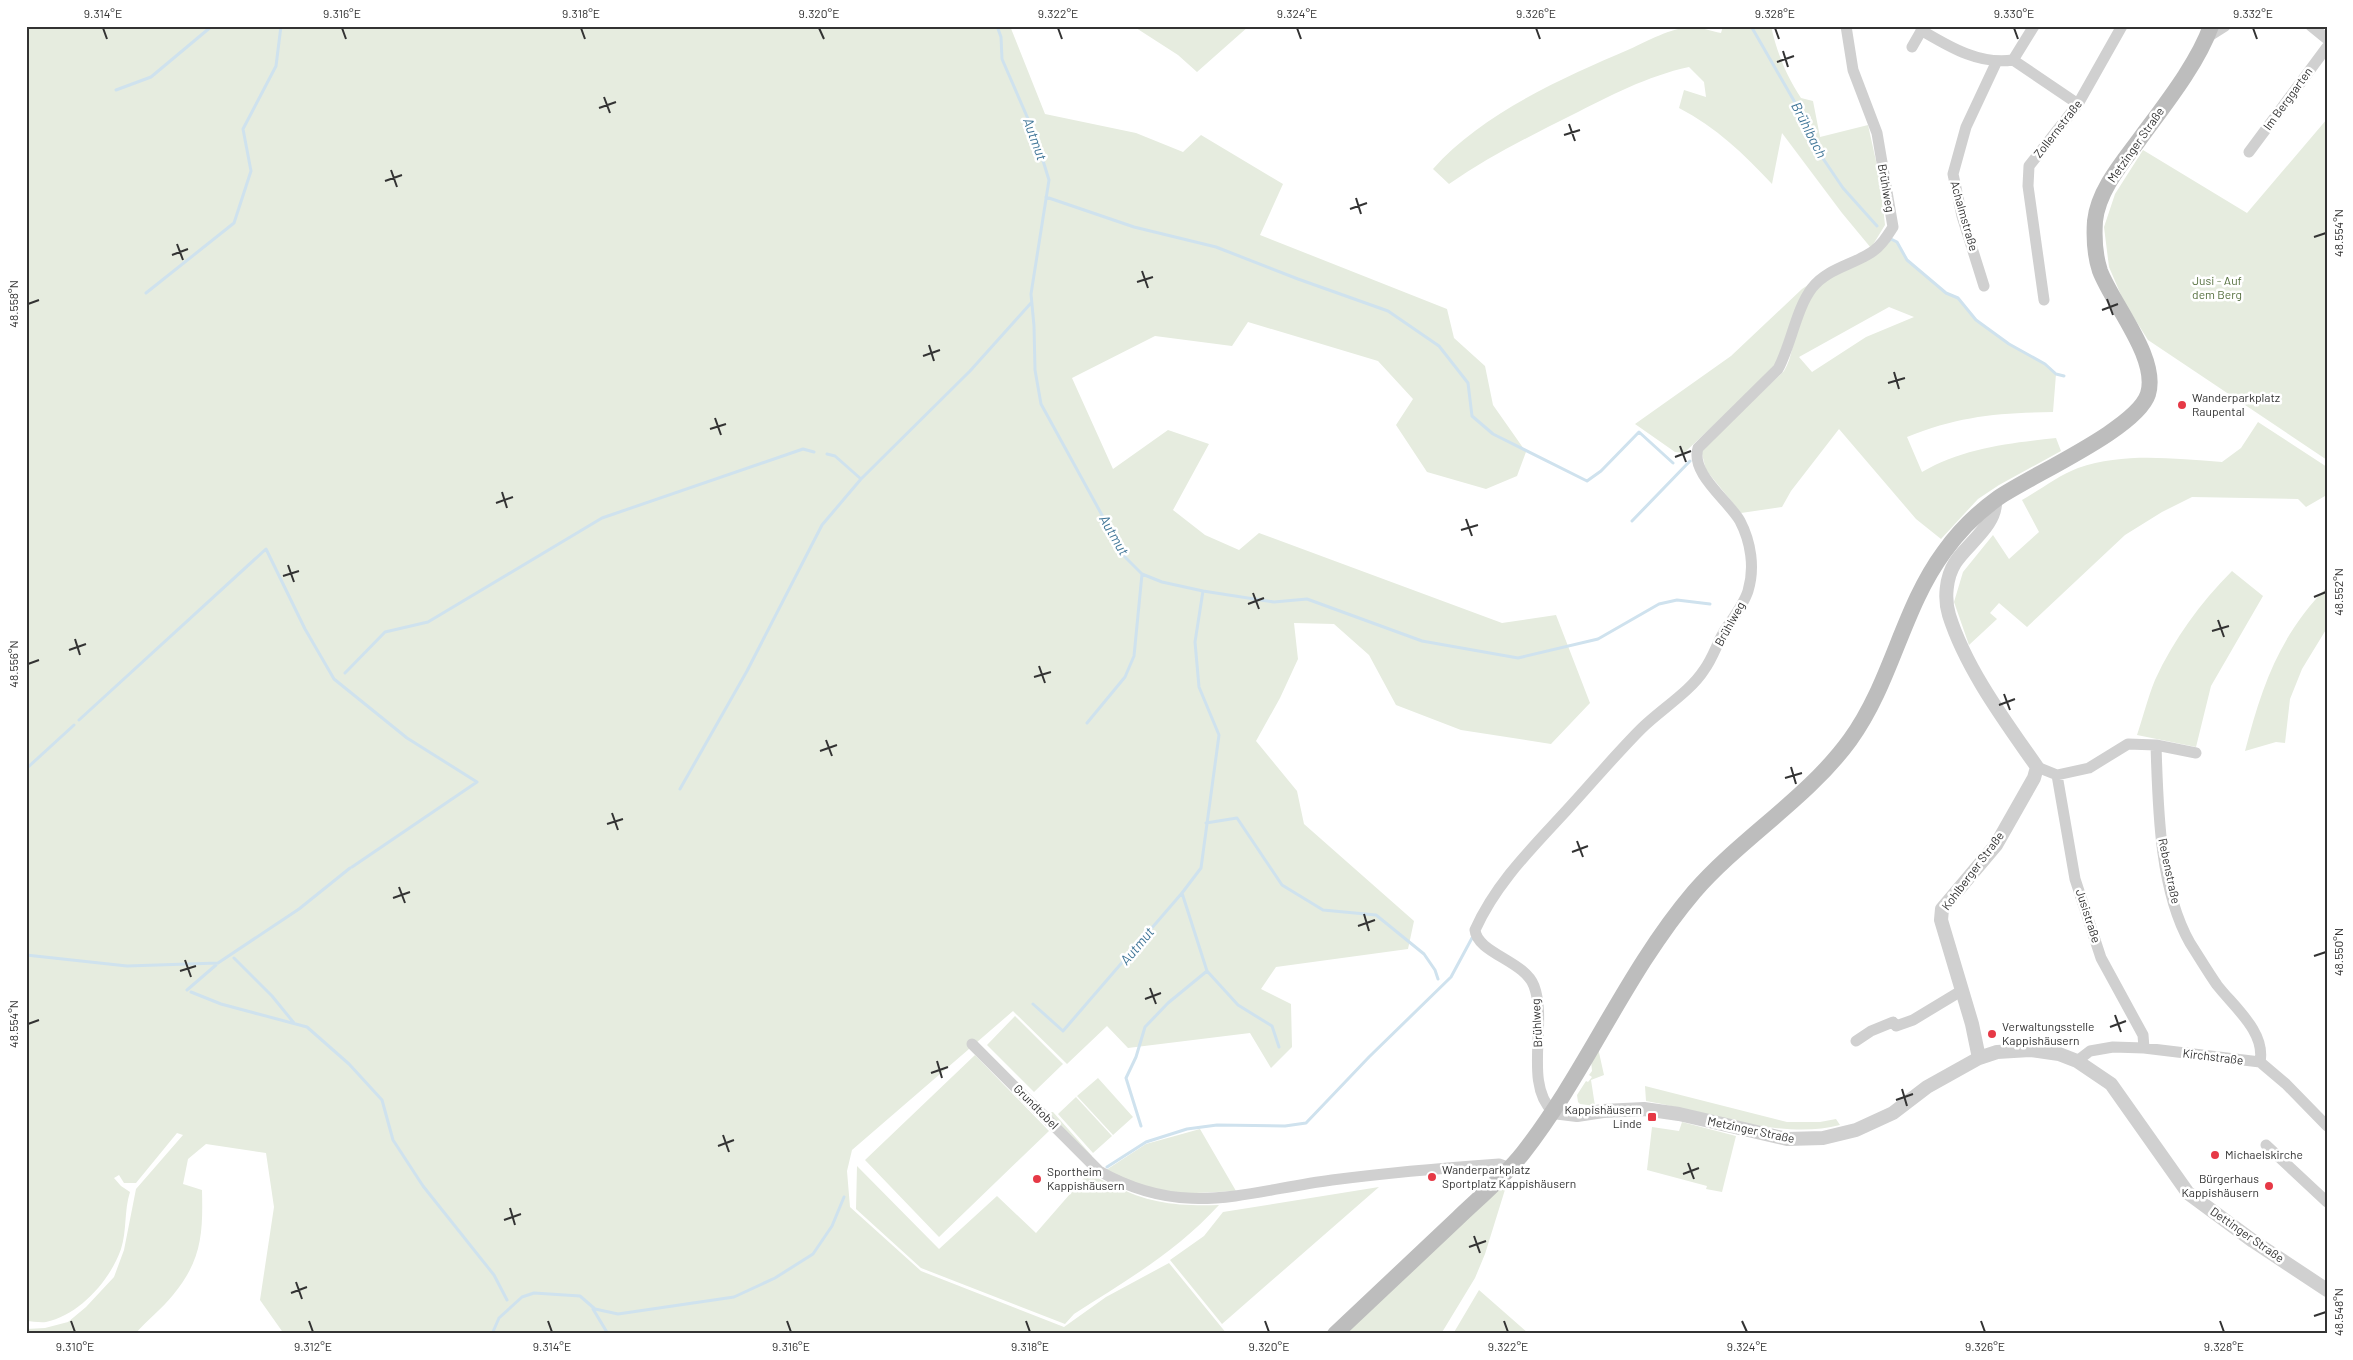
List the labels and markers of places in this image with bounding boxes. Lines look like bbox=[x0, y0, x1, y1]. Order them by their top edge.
place label: Wanderparkplatz Raupental bbox=[2192, 390, 2280, 418]
marker: Wanderparkplatz Raupental bbox=[2176, 399, 2188, 411]
place label: Verwaltungsstelle Kappishäusern bbox=[2002, 1019, 2094, 1047]
marker: Verwaltungsstelle Kappishäusern bbox=[1986, 1028, 1998, 1040]
place label: Kappishäusern Linde bbox=[1564, 1102, 1642, 1130]
marker: Kappishäusern Linde bbox=[1646, 1111, 1658, 1123]
place label: Michaelskirche bbox=[2225, 1147, 2303, 1161]
marker: Michaelskirche bbox=[2209, 1149, 2221, 1161]
place label: Wanderparkplatz Sportplatz Kappishäusern bbox=[1442, 1162, 1576, 1190]
place label: Sportheim Kappishäusern bbox=[1047, 1164, 1125, 1192]
marker: Wanderparkplatz Sportplatz Kappishäusern bbox=[1426, 1171, 1438, 1183]
place label: Bürgerhaus Kappishäusern bbox=[2181, 1171, 2259, 1199]
marker: Sportheim Kappishäusern bbox=[1031, 1173, 1043, 1185]
marker: Bürgerhaus Kappishäusern bbox=[2263, 1180, 2275, 1192]

